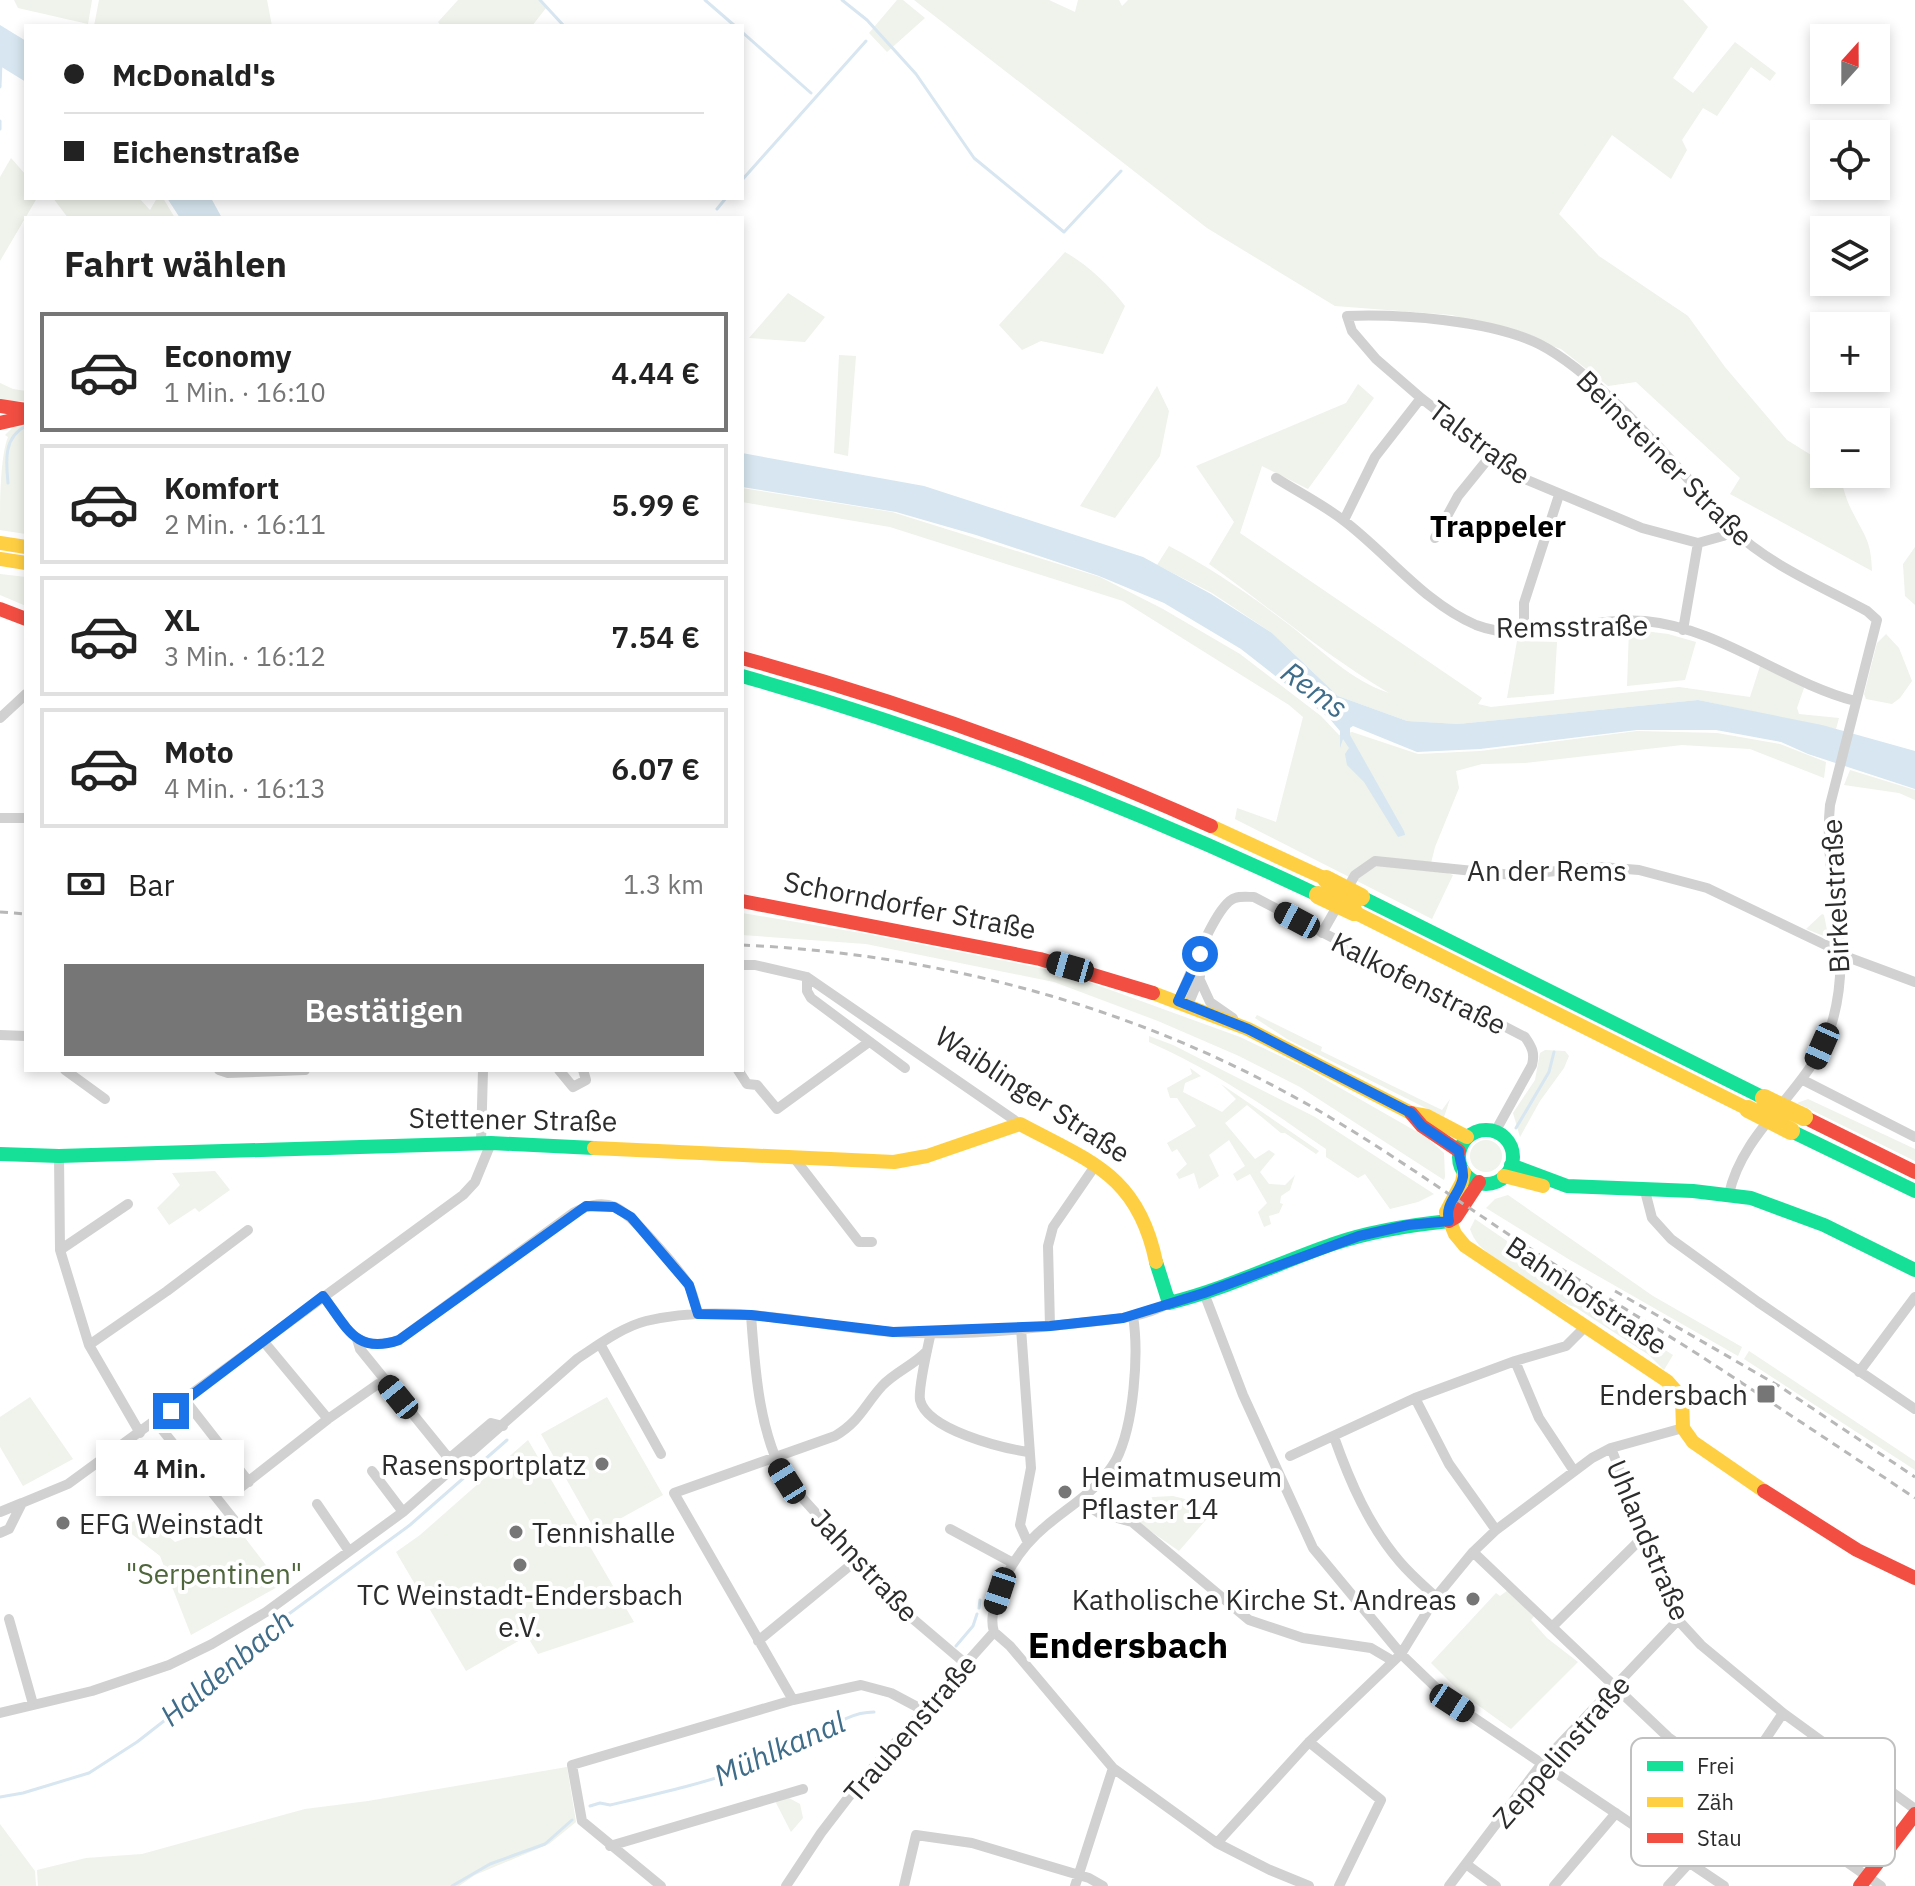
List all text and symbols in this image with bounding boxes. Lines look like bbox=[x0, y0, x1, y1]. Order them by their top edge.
north arrow bbox=[1810, 24, 1890, 104]
map controls bbox=[1810, 24, 1890, 488]
text: McDonald's bbox=[112, 55, 275, 94]
button: locate bbox=[1810, 120, 1890, 200]
text: Eichenstraße bbox=[112, 132, 300, 171]
button: layers bbox=[1810, 216, 1890, 296]
text: Fahrt wählen bbox=[64, 240, 287, 287]
button: + bbox=[1810, 312, 1890, 392]
icon: car bbox=[68, 336, 140, 408]
text: Economy bbox=[164, 336, 292, 375]
text: 4.44 € bbox=[611, 353, 700, 392]
street label: Beinsteiner Straße bbox=[1569, 362, 1761, 554]
text: 1 Min. · 16:10 bbox=[164, 375, 326, 409]
street label: Talstraße bbox=[1422, 392, 1538, 492]
button: − bbox=[1810, 408, 1890, 488]
icon: car bbox=[68, 468, 140, 540]
text: Komfort bbox=[164, 468, 279, 507]
text: 5.99 € bbox=[611, 485, 700, 524]
district label: Trappeler bbox=[1430, 506, 1566, 545]
text: 2 Min. · 16:11 bbox=[164, 507, 326, 541]
icon: car bbox=[68, 600, 140, 672]
text: XL bbox=[164, 600, 200, 639]
street label: Remsstraße bbox=[1495, 606, 1649, 646]
text: 7.54 € bbox=[611, 617, 700, 656]
text: 3 Min. · 16:12 bbox=[164, 639, 326, 673]
water label: Rems bbox=[1274, 652, 1356, 726]
icon: car bbox=[68, 732, 140, 804]
text: Moto bbox=[164, 732, 234, 771]
text: 6.07 € bbox=[611, 749, 700, 788]
text: 4 Min. · 16:13 bbox=[164, 771, 326, 805]
street label: Birkelstraße bbox=[1812, 818, 1858, 974]
street label: An der Rems bbox=[1467, 852, 1627, 889]
icon: cash bbox=[64, 862, 108, 906]
street label: Schorndorfer Straße bbox=[781, 862, 1039, 948]
text: Bar bbox=[128, 865, 175, 904]
text: 1.3 km bbox=[623, 867, 704, 901]
car bbox=[1270, 898, 1324, 942]
street label: Kalkofenstraße bbox=[1325, 923, 1513, 1043]
route start bbox=[1182, 936, 1218, 972]
car bbox=[1044, 949, 1096, 985]
button: Bestätigen bbox=[64, 964, 704, 1056]
street label: Waiblinger Straße bbox=[929, 1017, 1137, 1171]
car bbox=[1801, 1019, 1843, 1073]
street label: Stettener Straße bbox=[408, 1099, 618, 1139]
street label: Bahnhofstraße bbox=[1499, 1227, 1675, 1363]
car bbox=[374, 1371, 422, 1423]
place label: Endersbach bbox=[1599, 1376, 1748, 1413]
marker: Endersbach bbox=[1755, 1383, 1777, 1405]
route end bbox=[153, 1393, 189, 1429]
callout: 4 Min. bbox=[97, 1439, 245, 1495]
place label: Rasensportplatz bbox=[381, 1446, 586, 1483]
text: 4 Min. bbox=[133, 1451, 207, 1485]
car bbox=[764, 1454, 810, 1508]
street label: Uhlandstraße bbox=[1599, 1454, 1699, 1626]
marker: Rasensportplatz bbox=[593, 1455, 611, 1473]
place label: Heimatmuseum Pflaster 14 bbox=[1081, 1458, 1282, 1527]
marker: Heimatmuseum Pflaster 14 bbox=[1056, 1483, 1074, 1501]
street label: Jahnstraße bbox=[803, 1500, 927, 1630]
place label: EFG Weinstadt bbox=[79, 1505, 264, 1542]
marker: EFG Weinstadt bbox=[54, 1514, 72, 1532]
place label: Tennishalle bbox=[532, 1514, 675, 1551]
marker: Tennishalle bbox=[507, 1523, 525, 1541]
park label: "Serpentinen" bbox=[126, 1555, 302, 1592]
marker: TC Weinstadt-Endersbach e.V. bbox=[511, 1556, 529, 1574]
car bbox=[981, 1564, 1019, 1618]
place label: TC Weinstadt-Endersbach e.V. bbox=[357, 1576, 683, 1645]
place label: Katholische Kirche St. Andreas bbox=[1072, 1581, 1457, 1618]
marker: Katholische Kirche St. Andreas bbox=[1464, 1590, 1482, 1608]
water label: Haldenbach bbox=[151, 1600, 301, 1734]
district label: Endersbach bbox=[1028, 1621, 1228, 1668]
street label: Traubenstraße bbox=[835, 1646, 985, 1810]
street label: Zeppelinstraße bbox=[1484, 1667, 1638, 1835]
car bbox=[1425, 1680, 1479, 1726]
water label: Mühlkanal bbox=[707, 1702, 851, 1794]
legend bbox=[1631, 1738, 1895, 1866]
text: Frei bbox=[1697, 1751, 1734, 1780]
text: Zäh bbox=[1697, 1787, 1734, 1816]
text: Stau bbox=[1697, 1823, 1742, 1852]

